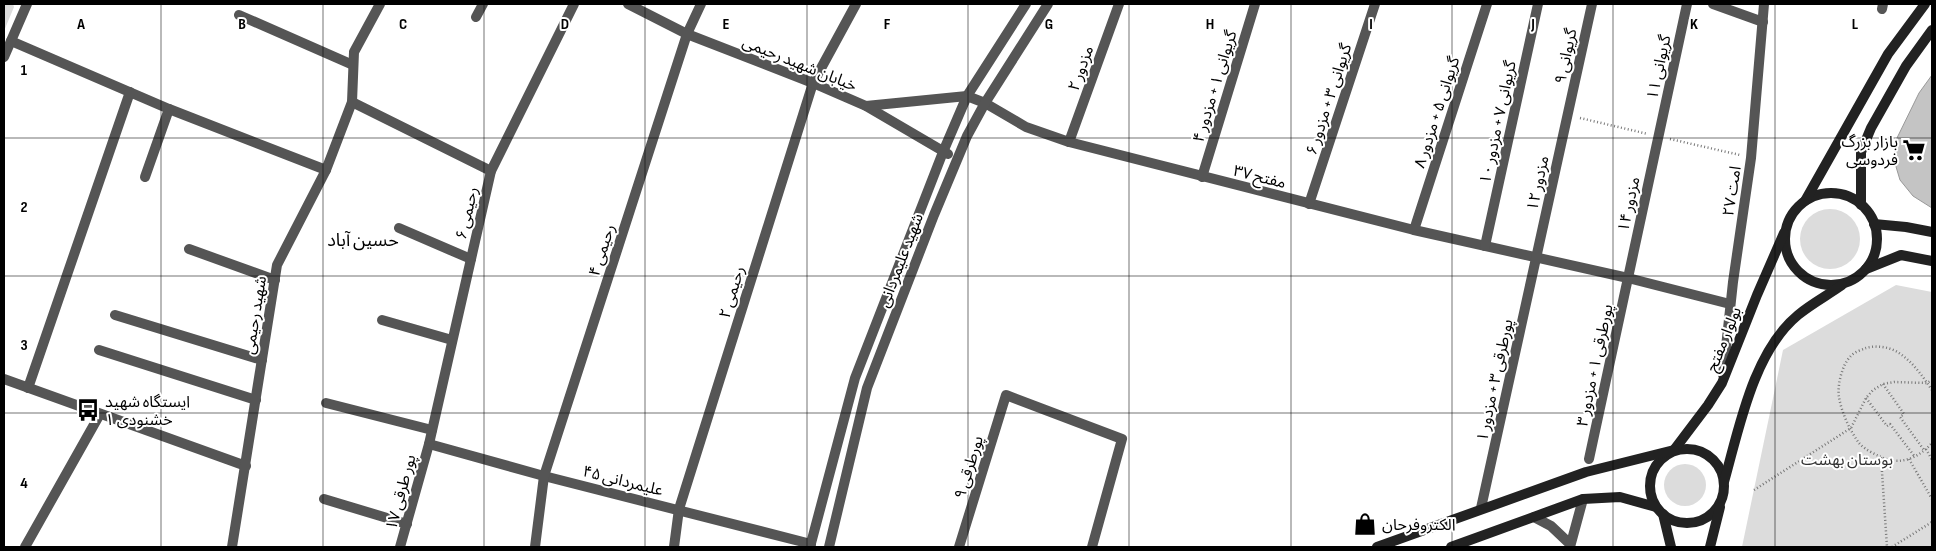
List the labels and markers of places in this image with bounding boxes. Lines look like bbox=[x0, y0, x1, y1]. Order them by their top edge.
place label: بازار بزرگ فردوسی bbox=[1841, 133, 1898, 170]
supermarket icon: بازار بزرگ فردوسی bbox=[1901, 137, 1927, 163]
place label: ایستگاه شهید خشنودی ۱ bbox=[105, 393, 190, 430]
bus stop icon: ایستگاه شهید خشنودی ۱ bbox=[75, 397, 101, 423]
shop icon: الکتروفرحان bbox=[1352, 511, 1378, 537]
place label: الکتروفرحان bbox=[1382, 516, 1455, 535]

